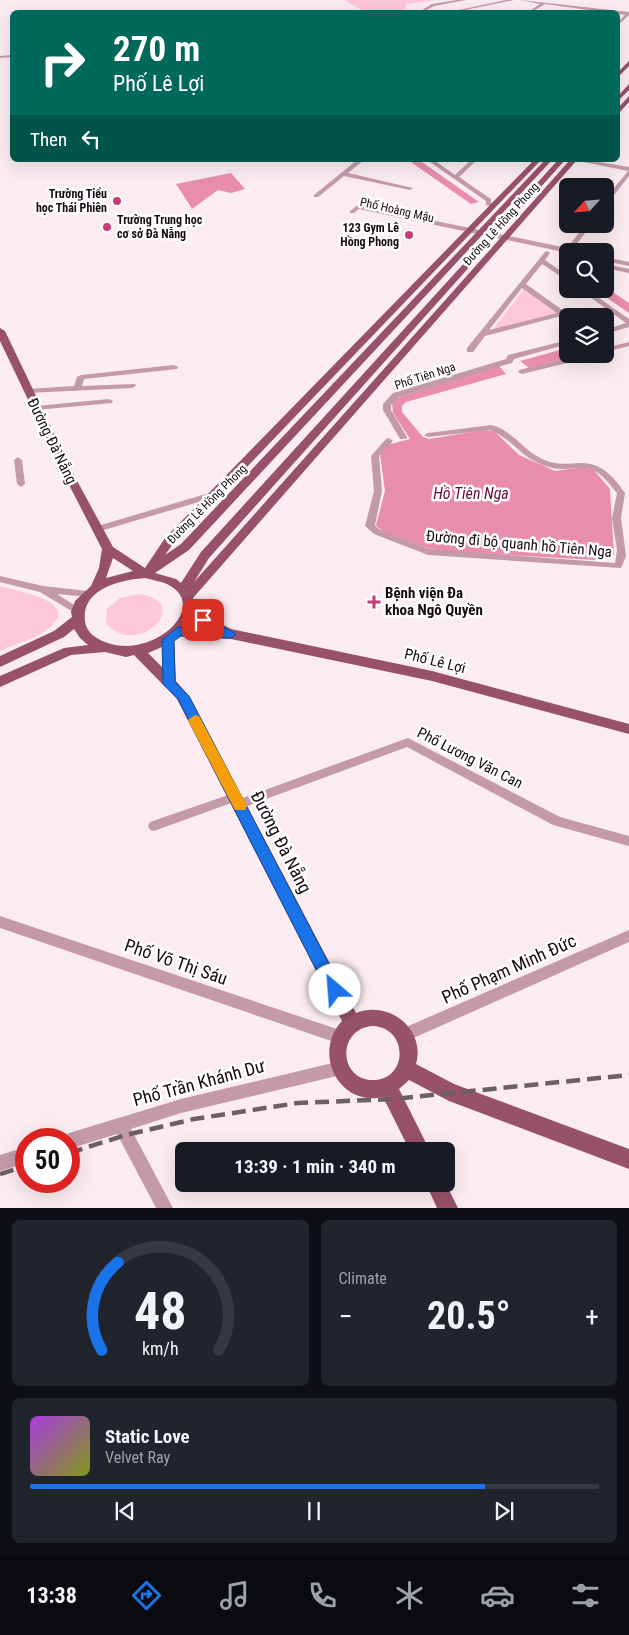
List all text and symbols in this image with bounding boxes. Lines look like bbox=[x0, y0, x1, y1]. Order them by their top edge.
text: 270 m bbox=[113, 29, 200, 70]
icon: right bbox=[30, 30, 95, 95]
text: Phố Lê Lợi bbox=[113, 71, 204, 96]
icon: left bbox=[77, 125, 105, 153]
text: Then bbox=[30, 128, 67, 151]
north arrow bbox=[559, 178, 614, 232]
map controls bbox=[559, 178, 614, 363]
street label: Đường Lê Hồng Phong bbox=[460, 180, 542, 268]
place label: Trường Tiểu học Thái Phiên bbox=[36, 187, 107, 215]
marker: Trường Tiểu học Thái Phiên bbox=[111, 195, 123, 207]
street label: Phố Hoàng Mậu bbox=[359, 195, 436, 225]
place label: Trường Trung học cơ sở Đà Nẵng bbox=[117, 213, 203, 241]
marker: Trường Trung học cơ sở Đà Nẵng bbox=[101, 221, 113, 233]
place label: 123 Gym Lê Hồng Phong bbox=[340, 221, 399, 249]
marker: 123 Gym Lê Hồng Phong bbox=[403, 229, 415, 241]
button: search bbox=[559, 243, 614, 298]
button: layers bbox=[559, 308, 614, 363]
street label: Phố Tiên Nga bbox=[393, 359, 457, 392]
street label: Đường Đà Nẵng bbox=[23, 395, 81, 487]
street label: Đường Lê Hồng Phong bbox=[164, 461, 250, 547]
water label: Hồ Tiên Nga bbox=[433, 484, 509, 503]
street label: Đường đi bộ quanh hồ Tiên Nga bbox=[425, 527, 613, 561]
place label: Bệnh viện Đa khoa Ngô Quyền bbox=[385, 584, 483, 619]
marker: Bệnh viện Đa khoa Ngô Quyền bbox=[367, 595, 381, 609]
pin bbox=[182, 599, 224, 641]
icon: arrive bbox=[189, 606, 217, 634]
street label: Phố Lê Lợi bbox=[403, 645, 467, 677]
street label: Phố Lương Văn Can bbox=[414, 724, 526, 792]
street label: Đường Đà Nẵng bbox=[247, 787, 316, 896]
street label: Phố Phạm Minh Đức bbox=[438, 929, 579, 1008]
street label: Phố Võ Thị Sáu bbox=[122, 934, 230, 989]
position arrow bbox=[308, 963, 360, 1015]
street label: Phố Trần Khánh Dư bbox=[131, 1055, 267, 1110]
speed limit sign: 50 bbox=[15, 1128, 80, 1193]
text: 13:39 · 1 min · 340 m bbox=[234, 1155, 396, 1178]
text: Climate bbox=[339, 1269, 387, 1288]
text: 48 bbox=[134, 1281, 187, 1342]
text: 20.5° bbox=[427, 1294, 511, 1338]
text: − bbox=[339, 1300, 353, 1333]
text: + bbox=[585, 1300, 599, 1333]
text: km/h bbox=[142, 1338, 179, 1359]
text: Static Love bbox=[105, 1425, 190, 1448]
text: Velvet Ray bbox=[105, 1448, 170, 1467]
icon: previous bbox=[111, 1497, 139, 1525]
icon: pause bbox=[300, 1497, 328, 1525]
icon: next bbox=[490, 1497, 518, 1525]
icon: directions bbox=[129, 1578, 164, 1613]
icon: music bbox=[217, 1578, 252, 1613]
icon: phone bbox=[305, 1578, 340, 1613]
icon: climate bbox=[392, 1578, 427, 1613]
icon: car bbox=[480, 1578, 515, 1613]
icon: filters bbox=[568, 1578, 603, 1613]
text: 13:38 bbox=[26, 1583, 77, 1608]

